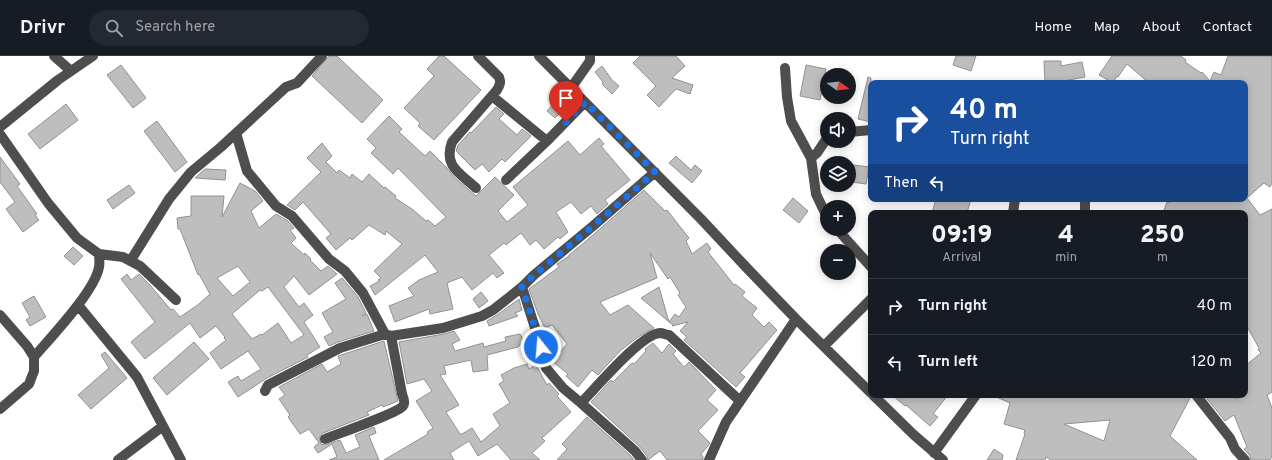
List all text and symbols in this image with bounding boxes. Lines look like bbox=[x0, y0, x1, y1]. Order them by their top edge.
search box bbox=[89, 10, 369, 46]
text: Drivr bbox=[20, 16, 65, 40]
icon: search bbox=[103, 17, 125, 39]
text: Search here bbox=[135, 18, 215, 37]
text: Home bbox=[1035, 19, 1072, 36]
text: Map bbox=[1094, 19, 1120, 36]
text: About bbox=[1142, 19, 1181, 36]
text: Contact bbox=[1203, 19, 1252, 36]
north arrow bbox=[820, 68, 856, 104]
map controls bbox=[820, 68, 856, 280]
pin bbox=[549, 81, 583, 122]
icon: arrive bbox=[555, 87, 577, 109]
text: 40 m bbox=[950, 93, 1018, 129]
icon: right bbox=[884, 96, 936, 148]
button: sound bbox=[820, 112, 856, 148]
text: Turn right bbox=[950, 128, 1030, 151]
button: layers bbox=[820, 156, 856, 192]
icon: left bbox=[926, 172, 948, 194]
text: Then bbox=[884, 174, 918, 193]
button: + bbox=[820, 200, 856, 236]
text: 09:19 bbox=[931, 221, 992, 251]
text: 4 bbox=[1058, 221, 1074, 251]
text: 250 bbox=[1140, 221, 1185, 251]
button: − bbox=[820, 244, 856, 280]
text: Arrival bbox=[942, 250, 981, 266]
text: min bbox=[1055, 250, 1077, 266]
text: m bbox=[1157, 250, 1168, 266]
icon: right bbox=[884, 296, 906, 318]
text: Turn right bbox=[918, 297, 987, 316]
text: 40 m bbox=[1197, 297, 1232, 316]
position arrow bbox=[520, 326, 562, 368]
icon: left bbox=[884, 352, 906, 374]
text: Turn left bbox=[918, 353, 978, 372]
text: 120 m bbox=[1191, 353, 1232, 372]

